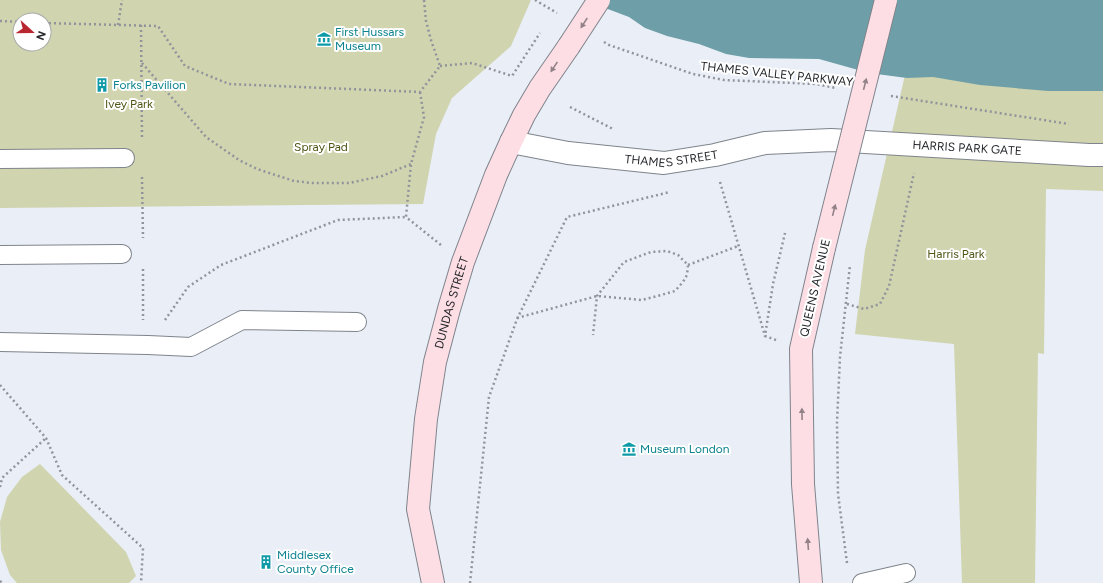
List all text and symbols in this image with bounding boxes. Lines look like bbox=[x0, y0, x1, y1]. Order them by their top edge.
north arrow bbox=[12, 12, 52, 52]
one-way arrow bbox=[580, 18, 588, 28]
place label: First Hussars Museum bbox=[335, 25, 405, 53]
text: N bbox=[33, 29, 48, 42]
museum icon: First Hussars Museum bbox=[316, 31, 332, 47]
street label: THAMES VALLEY PARKWAY bbox=[700, 59, 855, 89]
one-way arrow bbox=[551, 61, 558, 73]
building icon: Forks Pavilion bbox=[94, 77, 110, 93]
place label: Forks Pavilion bbox=[113, 78, 186, 92]
one-way arrow bbox=[863, 78, 869, 90]
park label: Ivey Park bbox=[105, 97, 153, 111]
street label: HARRIS PARK GATE bbox=[912, 138, 1022, 158]
park label: Spray Pad bbox=[294, 140, 348, 154]
street label: THAMES STREET bbox=[624, 148, 719, 170]
one-way arrow bbox=[831, 204, 837, 216]
street label: QUEENS AVENUE bbox=[797, 238, 833, 338]
park label: Harris Park bbox=[927, 247, 985, 261]
street label: DUNDAS STREET bbox=[432, 254, 472, 350]
one-way arrow bbox=[799, 407, 805, 420]
museum icon: Museum London bbox=[621, 441, 637, 457]
place label: Museum London bbox=[640, 442, 730, 456]
one-way arrow bbox=[804, 538, 811, 550]
place label: Middlesex County Office bbox=[277, 548, 354, 576]
building icon: Middlesex County Office bbox=[258, 554, 274, 570]

